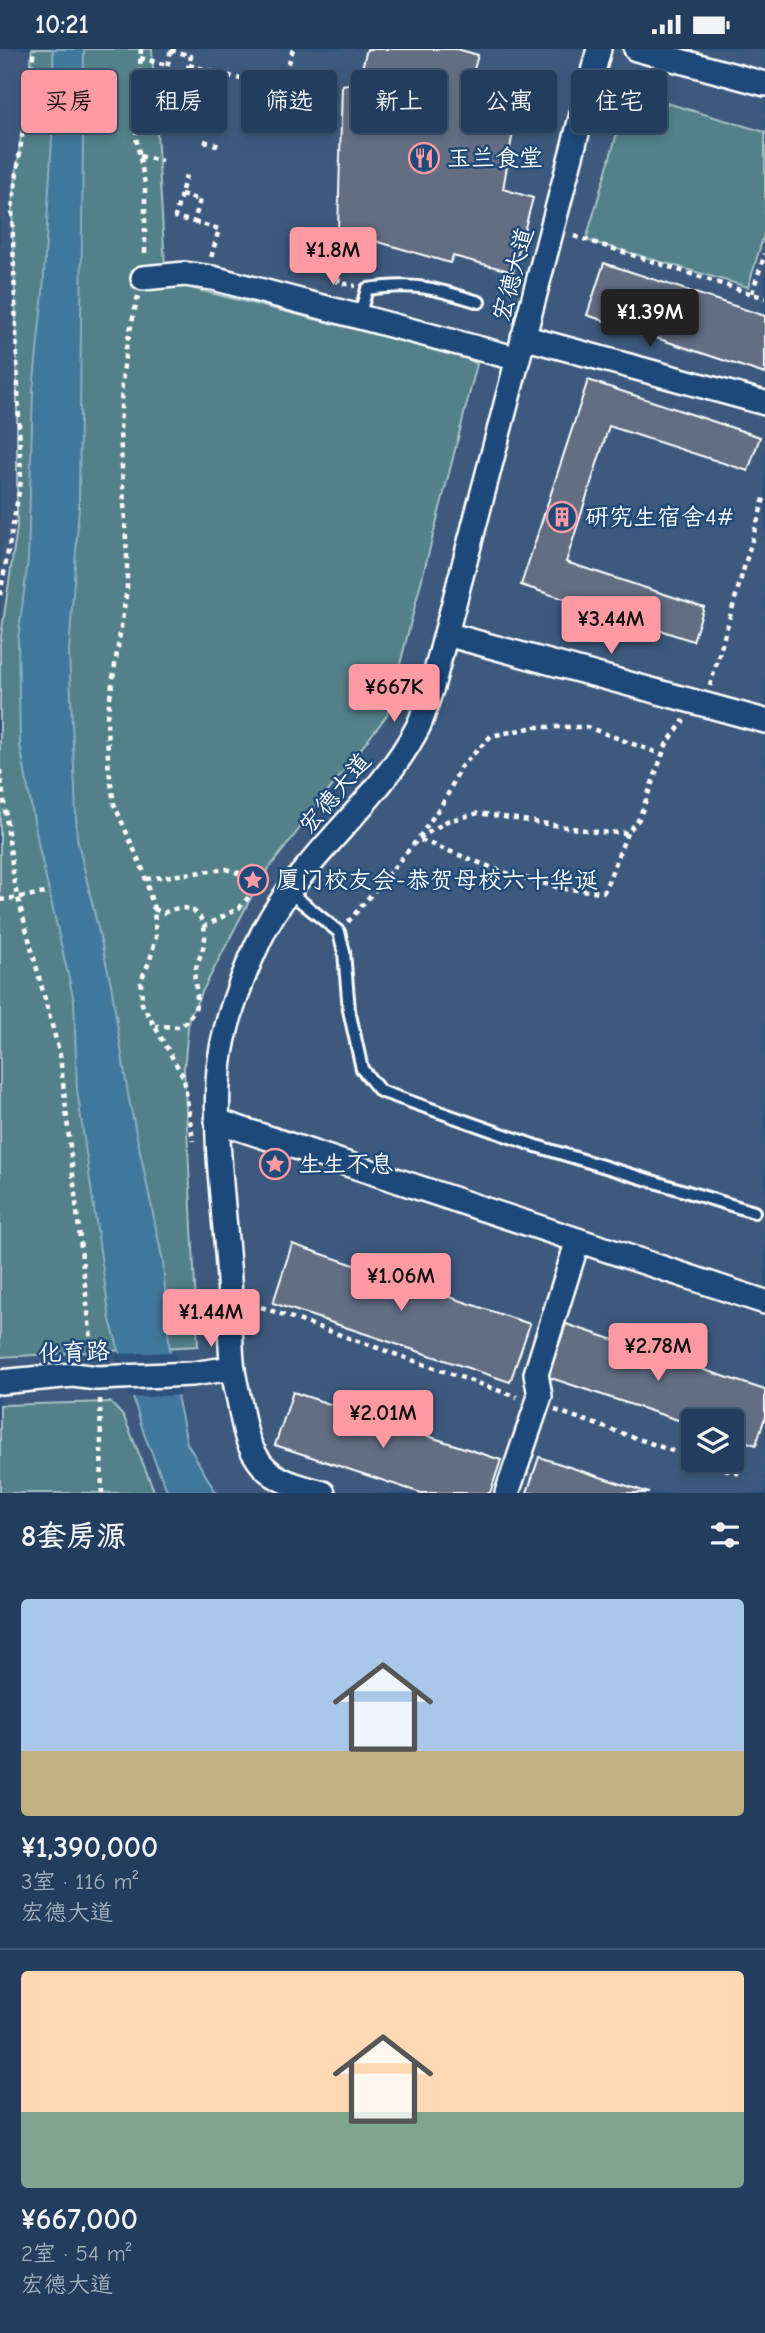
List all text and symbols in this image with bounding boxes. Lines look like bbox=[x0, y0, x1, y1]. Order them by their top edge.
text: 10:21 bbox=[35, 10, 89, 40]
chip: 买房 bbox=[21, 70, 117, 133]
chip: 租房 bbox=[131, 70, 227, 133]
chip: 筛选 bbox=[241, 70, 337, 133]
chip: 新上 bbox=[351, 70, 447, 133]
chip: 公寓 bbox=[461, 70, 557, 133]
chip: 住宅 bbox=[571, 70, 667, 133]
restaurant icon: 玉兰食堂 bbox=[407, 141, 441, 175]
place label: 玉兰食堂 bbox=[447, 144, 543, 172]
street label: 宏德大道 bbox=[487, 224, 539, 324]
pin: ¥1.8M bbox=[284, 227, 382, 287]
text: ¥1.8M bbox=[306, 236, 360, 263]
pin: ¥1.39M bbox=[593, 289, 707, 349]
text: ¥1.39M bbox=[617, 298, 683, 325]
building icon: 研究生宿舍4# bbox=[545, 500, 579, 534]
place label: 研究生宿舍4# bbox=[585, 503, 734, 531]
pin: ¥3.44M bbox=[554, 597, 668, 656]
text: ¥3.44M bbox=[578, 605, 644, 632]
pin: ¥667K bbox=[345, 665, 443, 724]
text: ¥667K bbox=[365, 673, 423, 700]
street label: 宏德大道 bbox=[293, 747, 377, 839]
place icon: 厦门校友会-恭贺母校六十华诞 bbox=[236, 863, 270, 897]
place label: 厦门校友会-恭贺母校六十华诞 bbox=[276, 866, 598, 894]
place icon: 生生不息 bbox=[258, 1147, 292, 1181]
place label: 生生不息 bbox=[298, 1150, 394, 1178]
pin: ¥1.06M bbox=[344, 1253, 458, 1313]
text: ¥1.06M bbox=[367, 1262, 435, 1289]
pin: ¥1.44M bbox=[154, 1289, 268, 1349]
text: ¥1.44M bbox=[179, 1298, 243, 1325]
pin: ¥2.78M bbox=[601, 1323, 715, 1383]
text: ¥2.78M bbox=[625, 1332, 691, 1359]
street label: 化育路 bbox=[38, 1337, 110, 1367]
pin: ¥2.01M bbox=[326, 1391, 440, 1450]
text: ¥2.01M bbox=[349, 1399, 417, 1426]
map controls bbox=[681, 1409, 744, 1472]
button: layers bbox=[681, 1409, 744, 1472]
icon: filters bbox=[706, 1516, 744, 1554]
text: 8套房源 bbox=[21, 1519, 126, 1554]
icon: home bbox=[320, 1644, 446, 1770]
text: ¥1,390,000 bbox=[21, 1830, 158, 1865]
text: 3室 · 116 m² bbox=[21, 1868, 138, 1895]
text: 宏德大道 bbox=[21, 1899, 113, 1926]
icon: home bbox=[320, 2016, 446, 2142]
text: ¥667,000 bbox=[21, 2202, 138, 2237]
text: 2室 · 54 m² bbox=[21, 2240, 131, 2267]
text: 宏德大道 bbox=[21, 2271, 113, 2298]

